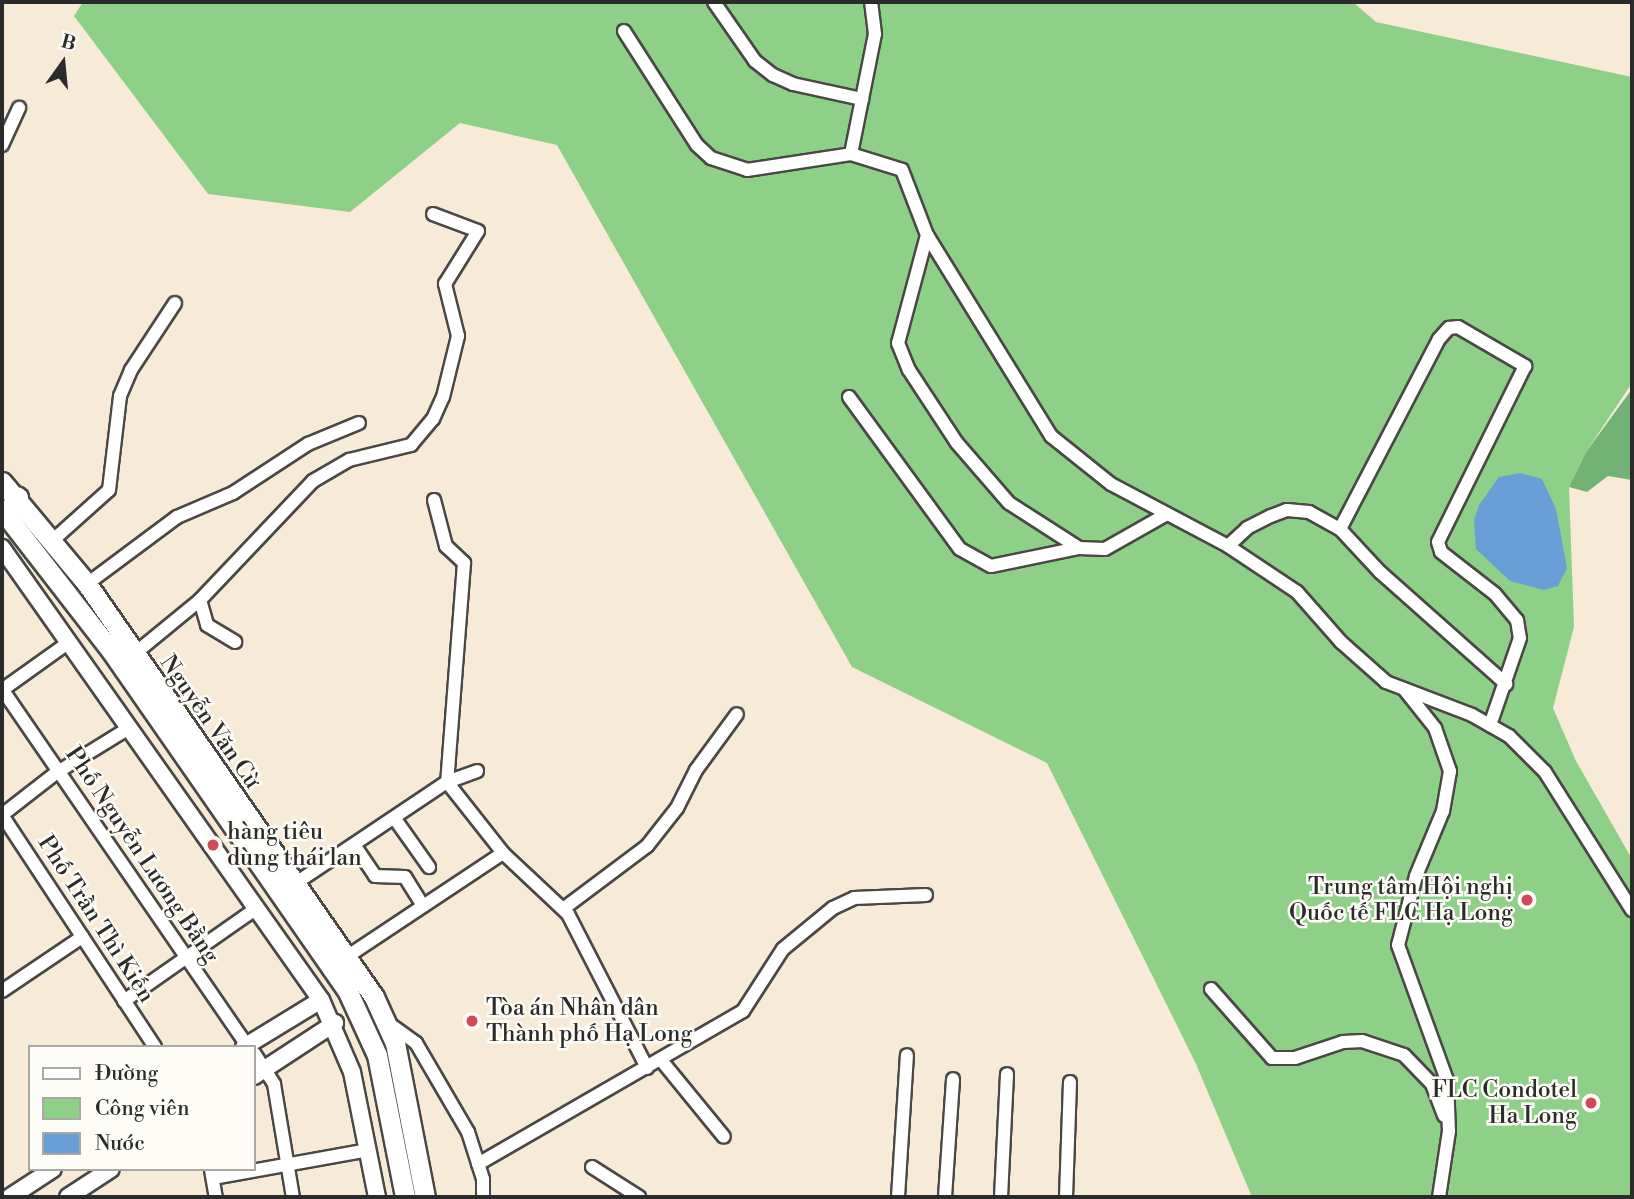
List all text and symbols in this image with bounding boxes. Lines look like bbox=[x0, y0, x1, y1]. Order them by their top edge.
north arrow bbox=[28, 28, 98, 98]
text: B bbox=[58, 29, 78, 56]
street label: Nguyễn Văn Cừ bbox=[154, 650, 266, 794]
street label: Phố Nguyễn Lương Bằng bbox=[59, 742, 225, 968]
place label: hàng tiêu dùng thái lan bbox=[227, 818, 362, 872]
street label: Phố Trần Thì Kiến bbox=[32, 830, 160, 1008]
marker: hàng tiêu dùng thái lan bbox=[205, 837, 221, 853]
place label: Trung tâm Hội nghị Quốc tế FLC Hạ Long bbox=[1289, 873, 1513, 927]
marker: Trung tâm Hội nghị Quốc tế FLC Hạ Long bbox=[1519, 892, 1535, 908]
place label: Tòa án Nhân dân Thành phố Hạ Long bbox=[486, 994, 692, 1048]
marker: Tòa án Nhân dân Thành phố Hạ Long bbox=[464, 1013, 480, 1029]
legend bbox=[28, 1045, 256, 1171]
text: Đường bbox=[95, 1061, 158, 1087]
place label: FLC Condotel Ha Long bbox=[1432, 1076, 1577, 1130]
marker: FLC Condotel Ha Long bbox=[1583, 1095, 1599, 1111]
text: Công viên bbox=[95, 1096, 189, 1122]
text: Nước bbox=[95, 1131, 145, 1157]

